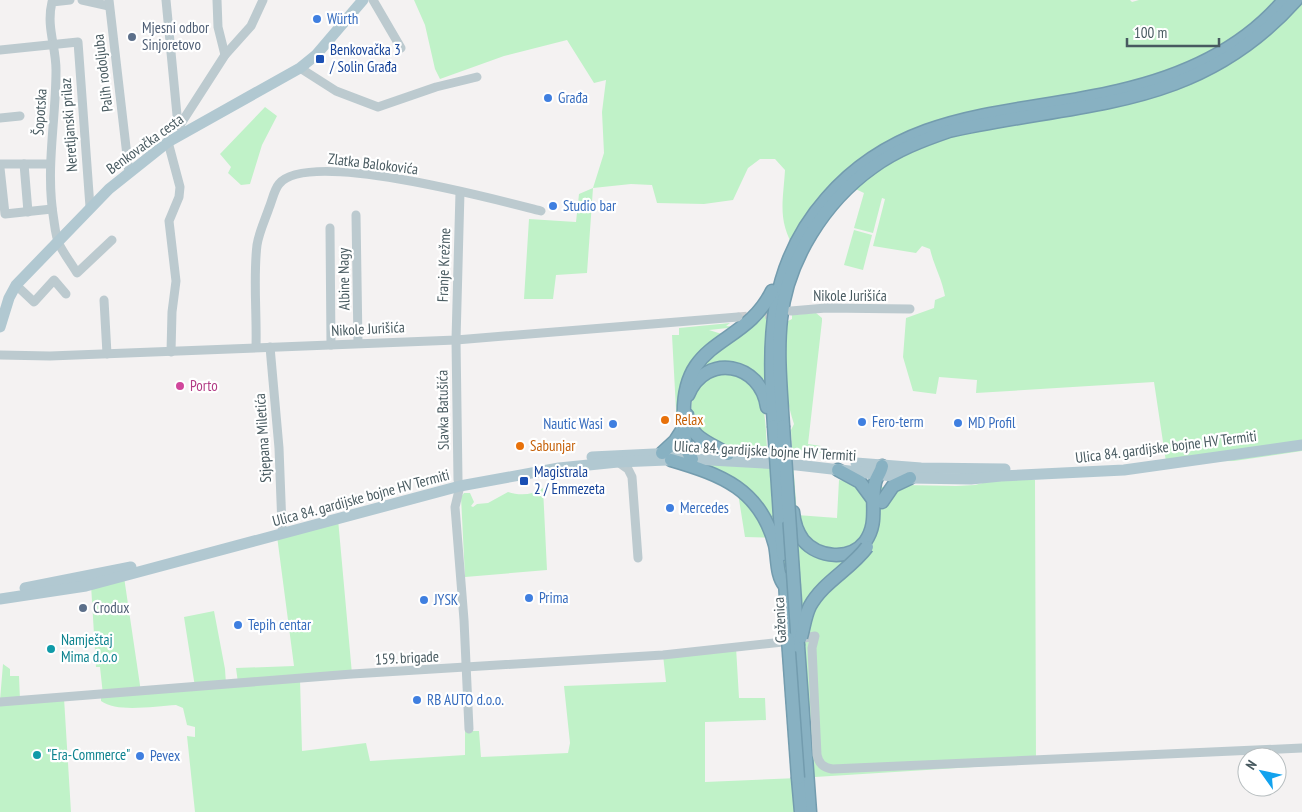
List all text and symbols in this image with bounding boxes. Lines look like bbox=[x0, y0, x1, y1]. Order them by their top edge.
place label: Würth bbox=[327, 9, 358, 28]
marker: Würth bbox=[311, 13, 323, 25]
scale bar bbox=[1127, 15, 1220, 47]
place label: Mjesni odbor Sinjoretovo bbox=[142, 18, 210, 54]
text: 100 m bbox=[1134, 23, 1167, 42]
marker: Mjesni odbor Sinjoretovo bbox=[126, 31, 138, 43]
street label: Palih rodoljuba bbox=[88, 33, 117, 113]
place label: Benkovačka 3 / Solin Građa bbox=[329, 40, 401, 76]
marker: Benkovačka 3 / Solin Građa bbox=[314, 53, 326, 65]
street label: Neretljanski prilaz bbox=[56, 77, 81, 173]
street label: Šopotska bbox=[28, 88, 51, 136]
place label: Građa bbox=[558, 88, 588, 107]
marker: Građa bbox=[542, 92, 554, 104]
street label: Benkovačka cesta bbox=[103, 109, 187, 178]
street label: Zlatka Balokovića bbox=[327, 149, 419, 178]
place label: Studio bar bbox=[563, 196, 617, 215]
marker: Studio bar bbox=[547, 200, 559, 212]
street label: Franje Krežme bbox=[433, 228, 454, 302]
street label: Albine Nagy bbox=[333, 247, 354, 310]
street label: Nikole Jurišića bbox=[813, 286, 887, 305]
street label: Nikole Jurišića bbox=[331, 317, 405, 340]
street label: Slavka Batušića bbox=[432, 370, 453, 450]
place label: Porto bbox=[190, 376, 218, 395]
marker: Porto bbox=[174, 380, 186, 392]
street label: Stjepana Miletića bbox=[250, 393, 275, 483]
place label: Relax bbox=[675, 410, 704, 429]
place label: Fero-term bbox=[872, 412, 923, 431]
place label: MD Profil bbox=[968, 413, 1016, 432]
place label: Nautic Wasi bbox=[543, 414, 603, 433]
marker: Relax bbox=[659, 414, 671, 426]
marker: Fero-term bbox=[856, 416, 868, 428]
marker: MD Profil bbox=[952, 417, 964, 429]
marker: Nautic Wasi bbox=[607, 418, 619, 430]
street label: Ulica 84. gardijske bojne HV Termiti bbox=[1074, 426, 1258, 467]
place label: Sabunjar bbox=[530, 436, 576, 455]
street label: Ulica 84. gardijske bojne HV Termiti bbox=[673, 436, 857, 465]
marker: Sabunjar bbox=[514, 440, 526, 452]
place label: Magistrala 2 / Emmezeta bbox=[534, 462, 605, 498]
street label: Ulica 84. gardijske bojne HV Termiti bbox=[270, 465, 452, 530]
marker: Magistrala 2 / Emmezeta bbox=[518, 475, 530, 487]
place label: Mercedes bbox=[680, 498, 729, 517]
marker: Mercedes bbox=[664, 502, 676, 514]
place label: Prima bbox=[539, 588, 569, 607]
place label: JYSK bbox=[433, 590, 459, 609]
marker: Prima bbox=[523, 592, 535, 604]
marker: JYSK bbox=[418, 594, 430, 606]
street label: Gaženica bbox=[769, 597, 790, 643]
place label: Crodux bbox=[93, 598, 129, 617]
marker: Crodux bbox=[77, 602, 89, 614]
place label: Tepih centar bbox=[248, 615, 312, 634]
marker: Tepih centar bbox=[232, 619, 244, 631]
place label: Namještaj Mima d.o.o bbox=[61, 630, 118, 666]
marker: Namještaj Mima d.o.o bbox=[45, 643, 57, 655]
street label: 159. brigade bbox=[374, 646, 440, 669]
place label: RB AUTO d.o.o. bbox=[427, 690, 504, 709]
marker: RB AUTO d.o.o. bbox=[411, 694, 423, 706]
place label: "Era-Commerce" bbox=[47, 745, 130, 764]
place label: Pevex bbox=[150, 746, 180, 765]
north arrow bbox=[1237, 747, 1287, 797]
marker: "Era-Commerce" bbox=[31, 749, 43, 761]
marker: Pevex bbox=[134, 750, 146, 762]
text: N bbox=[1241, 757, 1261, 773]

